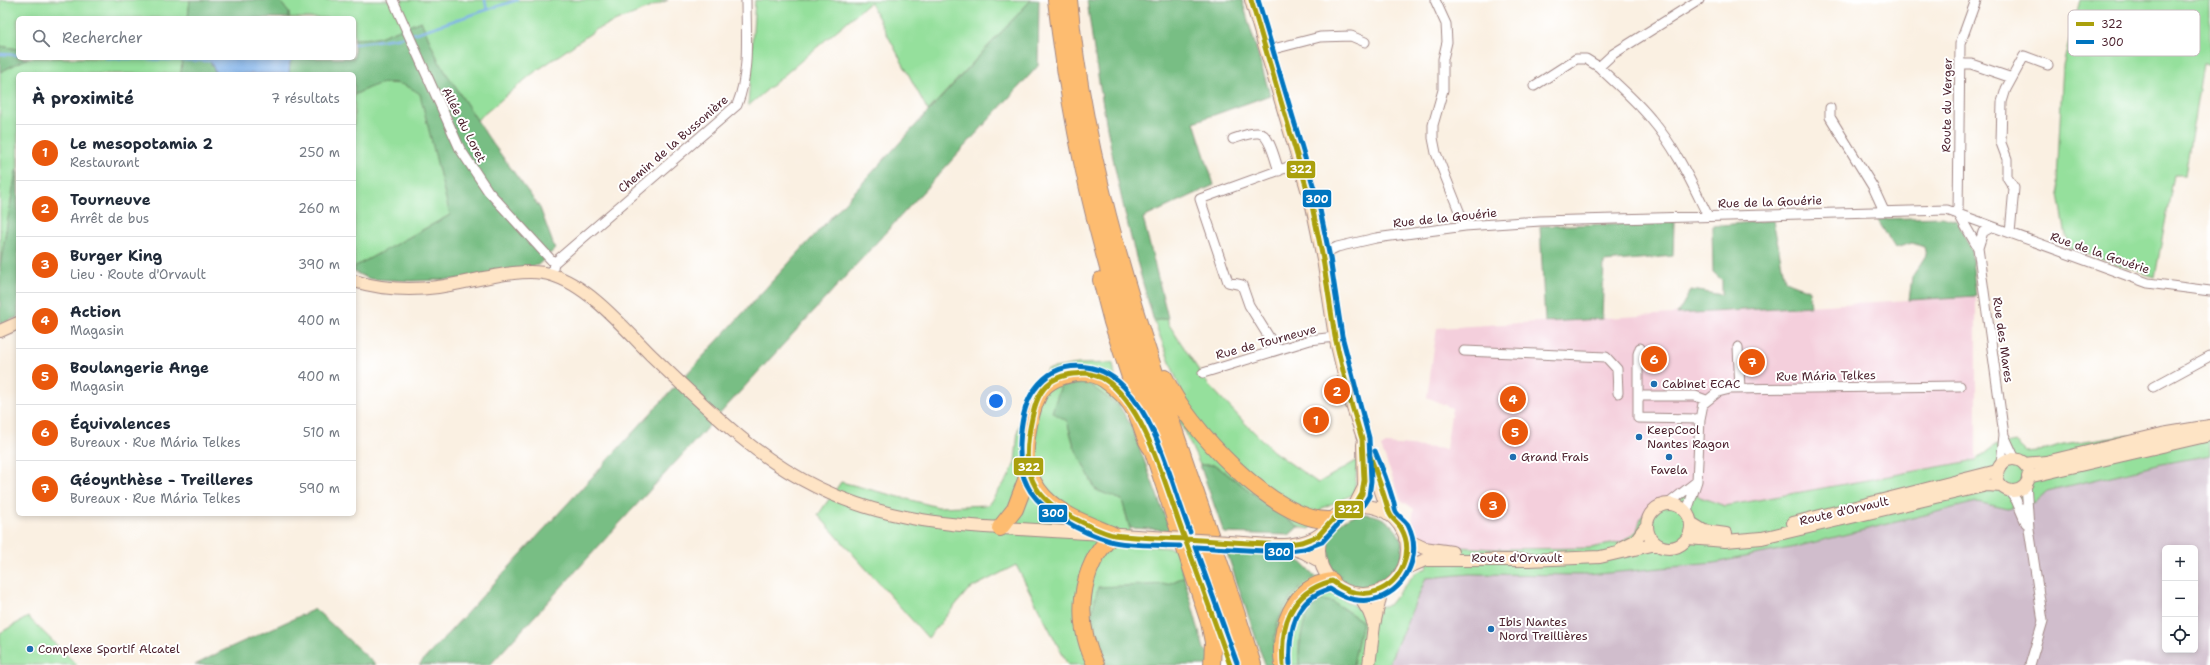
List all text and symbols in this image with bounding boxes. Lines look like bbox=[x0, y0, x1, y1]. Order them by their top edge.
legend bbox=[2068, 10, 2200, 56]
search box bbox=[16, 16, 356, 60]
text: 322 bbox=[2101, 17, 2123, 32]
icon: search bbox=[30, 27, 52, 49]
text: Rechercher bbox=[62, 28, 143, 48]
text: 300 bbox=[2101, 35, 2124, 50]
street label: Route du Verger bbox=[1938, 57, 1956, 152]
street label: Allée du Loret bbox=[438, 85, 490, 165]
text: À proximité bbox=[32, 87, 134, 109]
text: 7 résultats bbox=[271, 90, 340, 107]
street label: Chemin de la Bussonière bbox=[615, 92, 732, 196]
text: Le mesopotamia 2 bbox=[70, 134, 213, 154]
text: 1 bbox=[42, 144, 48, 161]
text: 250 m bbox=[299, 144, 340, 161]
text: Restaurant bbox=[70, 154, 140, 171]
line badge: 322 bbox=[1286, 160, 1316, 179]
text: 322 bbox=[1290, 162, 1313, 177]
line badge: 300 bbox=[1302, 189, 1332, 208]
text: Tourneuve bbox=[70, 190, 151, 210]
text: 300 bbox=[1305, 192, 1329, 207]
street label: Rue de la Gouérie bbox=[1718, 192, 1823, 212]
text: 2 bbox=[40, 200, 50, 217]
text: 260 m bbox=[298, 200, 340, 217]
street label: Rue de la Gouérie bbox=[1392, 205, 1498, 231]
text: Arrêt de bus bbox=[70, 210, 149, 227]
street label: Rue de la Gouérie bbox=[2048, 228, 2152, 278]
text: Burger King bbox=[70, 246, 162, 266]
text: 3 bbox=[40, 256, 50, 273]
text: 390 m bbox=[298, 256, 340, 273]
text: Lieu · Route d'Orvault bbox=[70, 266, 206, 283]
street label: Rue des Mares bbox=[1989, 296, 2017, 384]
text: Action bbox=[70, 302, 121, 322]
text: 4 bbox=[40, 312, 50, 329]
text: 400 m bbox=[297, 312, 340, 329]
street label: Rue de Tourneuve bbox=[1214, 321, 1318, 363]
text: Magasin bbox=[70, 322, 124, 339]
pin: 6 bbox=[1641, 344, 1667, 374]
pin: 7 bbox=[1739, 347, 1765, 377]
text: Boulangerie Ange bbox=[70, 358, 209, 378]
street label: Rue Mária Telkes bbox=[1776, 367, 1876, 385]
text: 5 bbox=[41, 368, 49, 385]
text: 400 m bbox=[297, 368, 340, 385]
pin: 2 bbox=[1324, 376, 1350, 406]
place label: Cabinet ECAC bbox=[1662, 376, 1740, 392]
text: Magasin bbox=[70, 378, 124, 395]
marker: Cabinet ECAC bbox=[1649, 379, 1659, 389]
pin: 4 bbox=[1500, 384, 1526, 414]
your location bbox=[986, 391, 1006, 411]
pin: 1 bbox=[1303, 405, 1329, 435]
text: Équivalences bbox=[70, 414, 171, 434]
pin: 5 bbox=[1502, 417, 1528, 447]
place label: KeepCool Nantes Ragon bbox=[1647, 422, 1729, 452]
text: 6 bbox=[40, 424, 50, 441]
text: 510 m bbox=[303, 424, 340, 441]
marker: KeepCool Nantes Ragon bbox=[1634, 432, 1644, 442]
text: Bureaux · Rue Mária Telkes bbox=[70, 434, 241, 451]
place label: Grand Frais bbox=[1521, 449, 1589, 465]
marker: Grand Frais bbox=[1508, 452, 1518, 462]
marker: Favela bbox=[1664, 452, 1674, 462]
line badge: 322 bbox=[1013, 457, 1044, 476]
text: 322 bbox=[1018, 460, 1041, 475]
place label: Favela bbox=[1650, 462, 1688, 478]
text: Géoynthèse - Treilleres bbox=[70, 470, 253, 490]
text: 7 bbox=[40, 480, 50, 497]
text: 590 m bbox=[299, 480, 340, 497]
text: Bureaux · Rue Mária Telkes bbox=[70, 490, 241, 507]
pin: 3 bbox=[1480, 490, 1506, 520]
street label: Route d'Orvault bbox=[1798, 493, 1890, 529]
line badge: 322 bbox=[1334, 500, 1364, 519]
text: 322 bbox=[1338, 502, 1361, 517]
line badge: 300 bbox=[1038, 504, 1068, 523]
text: 300 bbox=[1041, 506, 1065, 521]
line badge: 300 bbox=[1264, 542, 1294, 561]
text: 300 bbox=[1267, 545, 1291, 560]
map controls bbox=[2162, 545, 2198, 653]
button: + bbox=[2162, 545, 2198, 581]
street label: Route d'Orvault bbox=[1471, 550, 1563, 566]
button: − bbox=[2162, 581, 2198, 617]
place label: Ibis Nantes Nord Treillières bbox=[1499, 614, 1588, 644]
button: locate bbox=[2162, 617, 2198, 653]
marker: Ibis Nantes Nord Treillières bbox=[1486, 624, 1496, 634]
place label: Complexe Sportif Alcatel bbox=[38, 641, 180, 657]
marker: Complexe Sportif Alcatel bbox=[25, 644, 35, 654]

